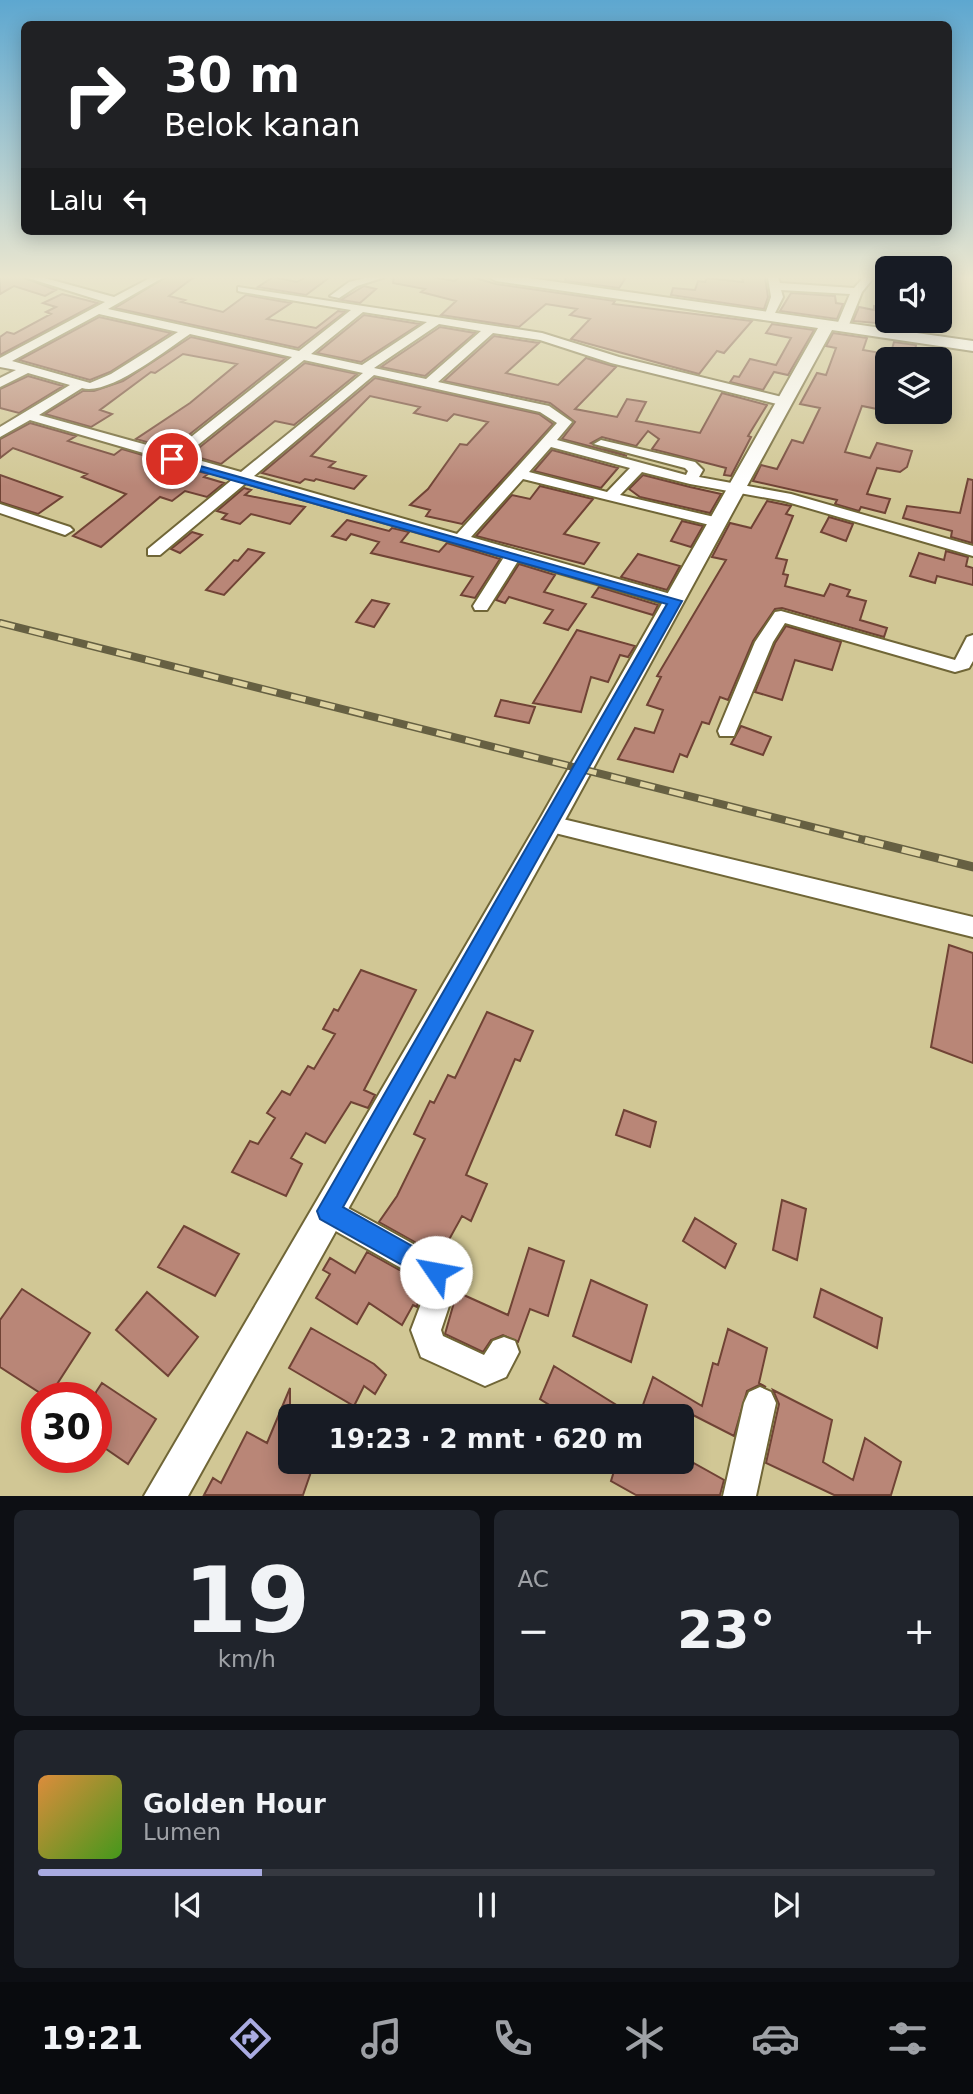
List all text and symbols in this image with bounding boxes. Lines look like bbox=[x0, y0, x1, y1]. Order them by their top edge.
text: 30 m bbox=[164, 47, 300, 104]
icon: right bbox=[49, 49, 140, 140]
text: Belok kanan bbox=[164, 106, 361, 144]
icon: left bbox=[117, 182, 155, 220]
text: Lalu bbox=[49, 186, 103, 216]
map controls bbox=[875, 256, 952, 424]
button: sound bbox=[875, 256, 952, 333]
button: layers bbox=[875, 347, 952, 424]
pin bbox=[142, 429, 202, 489]
icon: arrive bbox=[153, 440, 191, 478]
position arrow bbox=[399, 1235, 473, 1309]
speed limit sign: 30 bbox=[21, 1382, 112, 1473]
text: 19:23 · 2 mnt · 620 m bbox=[329, 1424, 643, 1454]
text: 19 bbox=[183, 1548, 310, 1653]
text: AC bbox=[518, 1566, 549, 1592]
text: 23° bbox=[677, 1600, 775, 1660]
text: − bbox=[518, 1609, 549, 1653]
text: + bbox=[903, 1609, 935, 1653]
text: km/h bbox=[218, 1646, 276, 1672]
text: Golden Hour bbox=[143, 1789, 326, 1819]
text: Lumen bbox=[143, 1819, 221, 1845]
icon: previous bbox=[169, 1886, 207, 1924]
icon: pause bbox=[468, 1886, 506, 1924]
icon: next bbox=[767, 1886, 805, 1924]
icon: directions bbox=[226, 2014, 275, 2063]
icon: music bbox=[357, 2014, 406, 2063]
icon: phone bbox=[488, 2014, 537, 2063]
icon: climate bbox=[620, 2014, 669, 2063]
icon: car bbox=[751, 2014, 800, 2063]
icon: filters bbox=[883, 2014, 932, 2063]
text: 19:21 bbox=[41, 2019, 143, 2057]

